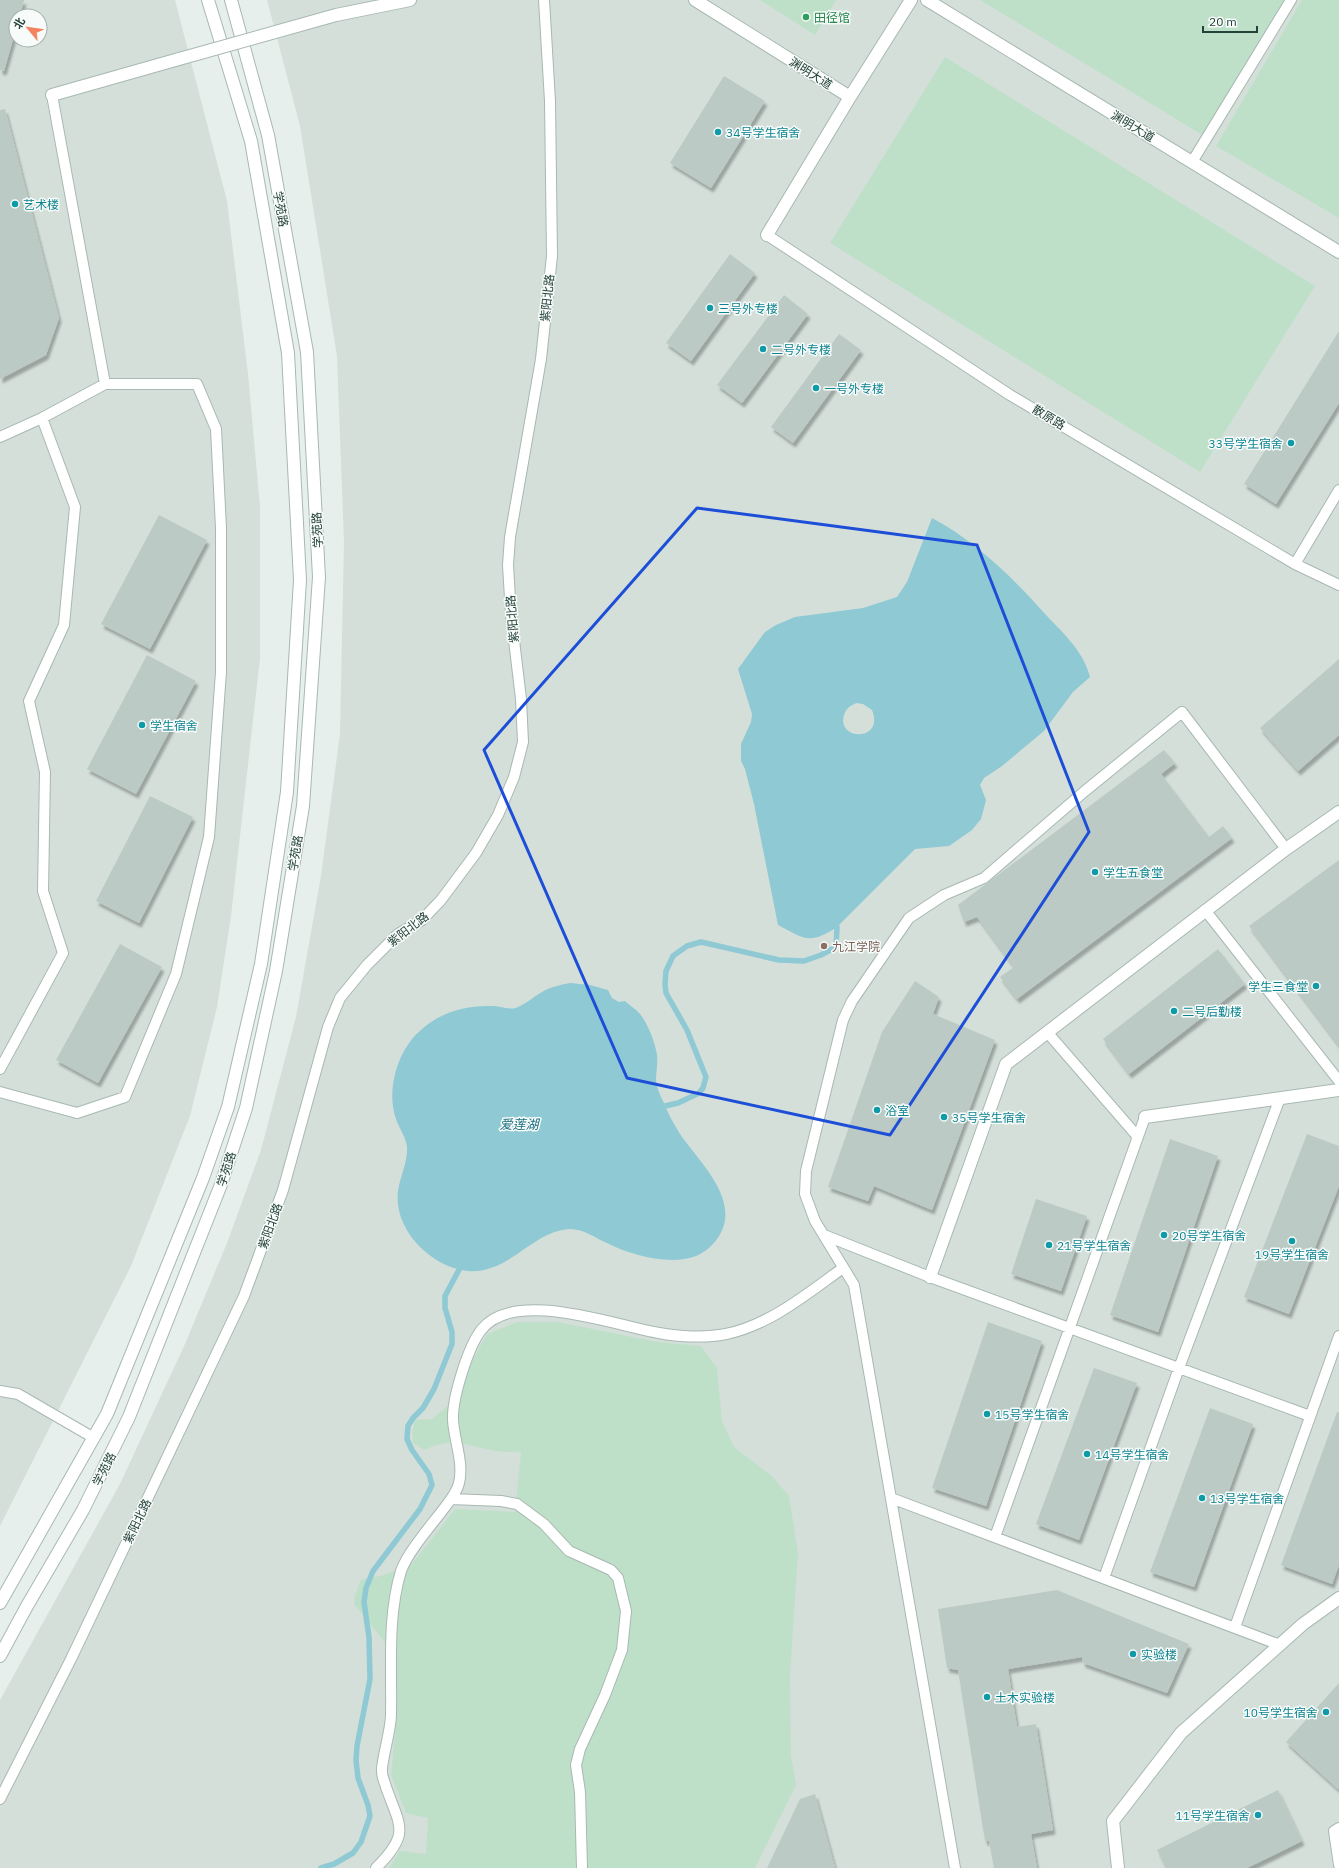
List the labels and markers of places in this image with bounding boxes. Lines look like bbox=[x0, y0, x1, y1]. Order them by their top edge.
place label: 田径馆 bbox=[814, 10, 850, 25]
marker: 田径馆 bbox=[801, 12, 811, 22]
place label: 34号学生宿舍 bbox=[726, 125, 800, 140]
marker: 34号学生宿舍 bbox=[713, 127, 723, 137]
place label: 艺术楼 bbox=[23, 197, 59, 212]
marker: 艺术楼 bbox=[10, 199, 20, 209]
place label: 三号外专楼 bbox=[718, 301, 778, 316]
marker: 三号外专楼 bbox=[705, 303, 715, 313]
place label: 二号外专楼 bbox=[771, 342, 831, 357]
marker: 二号外专楼 bbox=[758, 344, 768, 354]
place label: 一号外专楼 bbox=[824, 381, 884, 396]
marker: 一号外专楼 bbox=[811, 383, 821, 393]
place label: 33号学生宿舍 bbox=[1209, 436, 1283, 451]
marker: 33号学生宿舍 bbox=[1286, 438, 1296, 448]
place label: 学生宿舍 bbox=[150, 718, 198, 733]
marker: 学生宿舍 bbox=[137, 720, 147, 730]
place label: 学生五食堂 bbox=[1103, 865, 1163, 880]
marker: 学生五食堂 bbox=[1090, 867, 1100, 877]
place label: 九江学院 bbox=[832, 939, 880, 954]
marker: 九江学院 bbox=[819, 941, 829, 951]
place label: 学生三食堂 bbox=[1248, 979, 1308, 994]
marker: 学生三食堂 bbox=[1311, 981, 1321, 991]
place label: 二号后勤楼 bbox=[1182, 1004, 1242, 1019]
marker: 二号后勤楼 bbox=[1169, 1006, 1179, 1016]
place label: 浴室 bbox=[885, 1103, 909, 1118]
marker: 浴室 bbox=[872, 1105, 882, 1115]
place label: 35号学生宿舍 bbox=[952, 1110, 1026, 1125]
marker: 35号学生宿舍 bbox=[939, 1112, 949, 1122]
place label: 20号学生宿舍 bbox=[1172, 1228, 1246, 1243]
marker: 20号学生宿舍 bbox=[1159, 1230, 1169, 1240]
marker: 19号学生宿舍 bbox=[1287, 1236, 1297, 1246]
place label: 21号学生宿舍 bbox=[1057, 1238, 1131, 1253]
marker: 21号学生宿舍 bbox=[1044, 1240, 1054, 1250]
place label: 19号学生宿舍 bbox=[1255, 1247, 1329, 1262]
place label: 15号学生宿舍 bbox=[995, 1407, 1069, 1422]
marker: 15号学生宿舍 bbox=[982, 1409, 992, 1419]
place label: 14号学生宿舍 bbox=[1095, 1447, 1169, 1462]
marker: 14号学生宿舍 bbox=[1082, 1449, 1092, 1459]
place label: 13号学生宿舍 bbox=[1210, 1491, 1284, 1506]
marker: 13号学生宿舍 bbox=[1197, 1493, 1207, 1503]
place label: 实验楼 bbox=[1141, 1647, 1177, 1662]
marker: 实验楼 bbox=[1128, 1649, 1138, 1659]
place label: 土木实验楼 bbox=[995, 1690, 1055, 1705]
marker: 土木实验楼 bbox=[982, 1692, 992, 1702]
place label: 10号学生宿舍 bbox=[1244, 1705, 1318, 1720]
marker: 10号学生宿舍 bbox=[1321, 1707, 1331, 1717]
place label: 11号学生宿舍 bbox=[1176, 1808, 1250, 1823]
marker: 11号学生宿舍 bbox=[1253, 1810, 1263, 1820]

